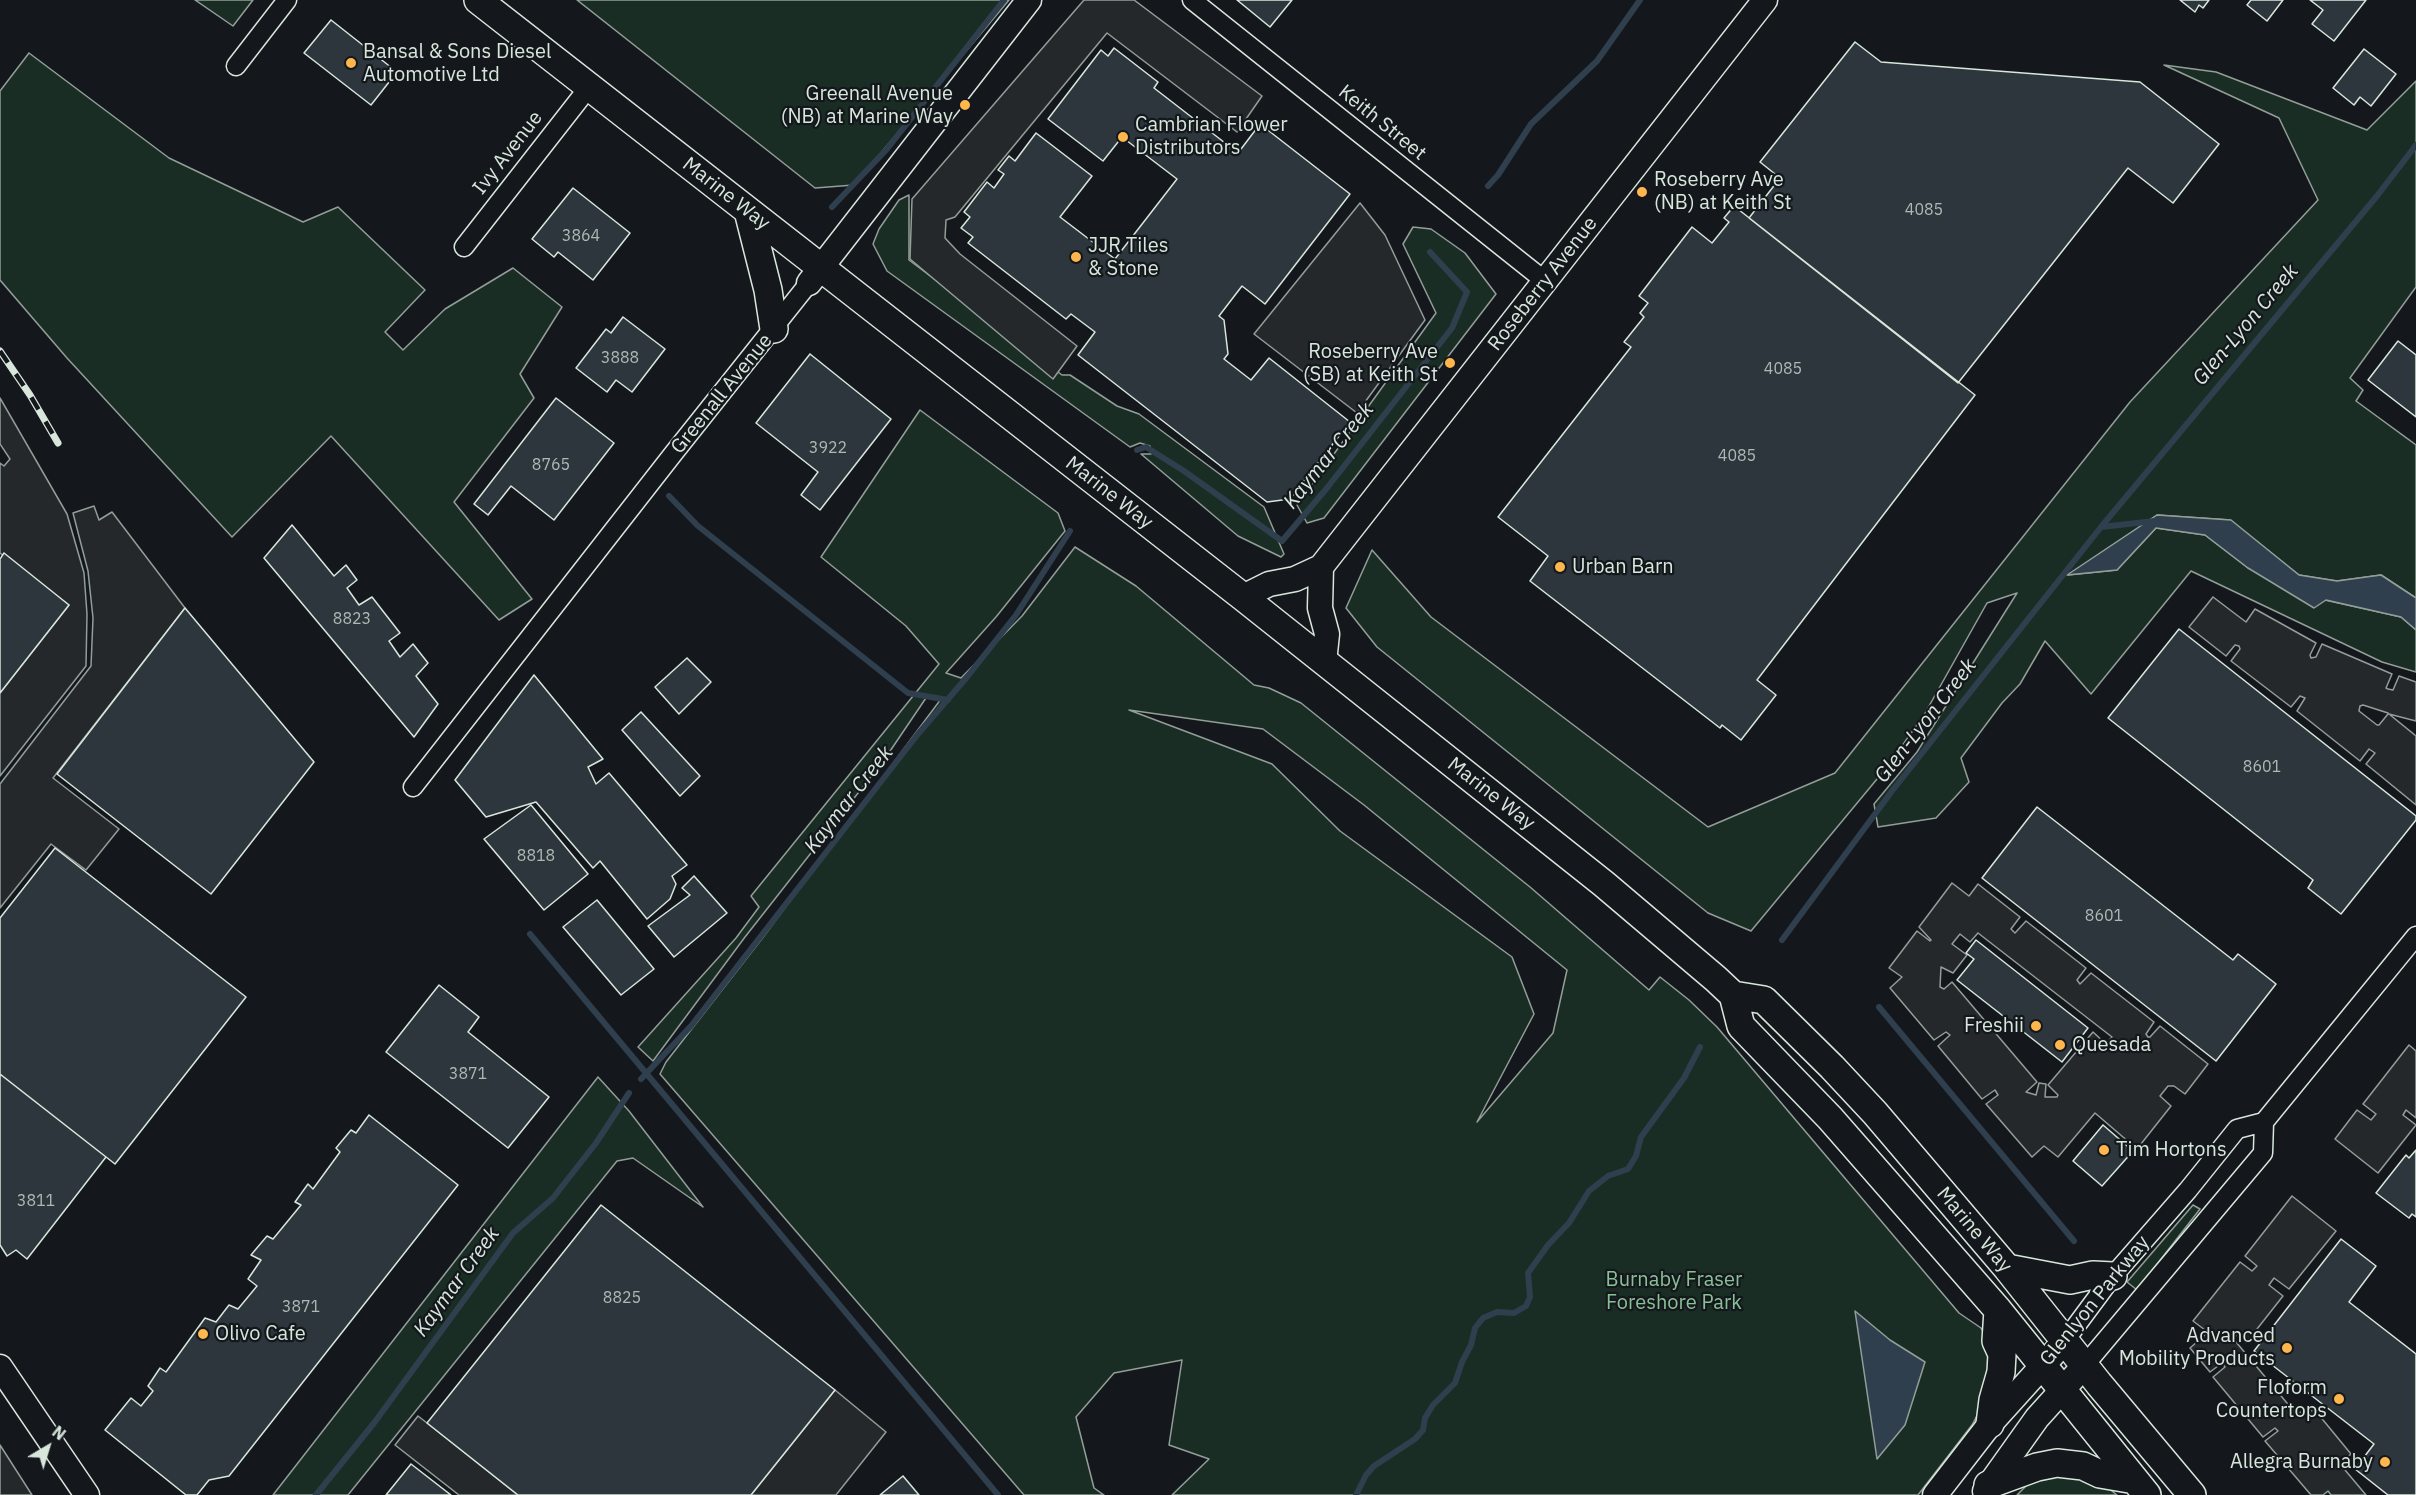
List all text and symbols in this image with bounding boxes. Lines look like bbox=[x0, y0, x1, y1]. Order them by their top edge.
place label: Bansal & Sons Diesel Automotive Ltd bbox=[363, 40, 551, 87]
marker: Bansal & Sons Diesel Automotive Ltd bbox=[344, 56, 358, 70]
street label: Keith Street bbox=[1333, 80, 1431, 166]
place label: Greenall Avenue (NB) at Marine Way bbox=[781, 82, 953, 129]
marker: Greenall Avenue (NB) at Marine Way bbox=[958, 98, 972, 112]
street label: Ivy Avenue bbox=[468, 106, 548, 200]
place label: Cambrian Flower Distributors bbox=[1135, 113, 1288, 160]
marker: Cambrian Flower Distributors bbox=[1116, 130, 1130, 144]
street label: Marine Way bbox=[677, 152, 775, 236]
place label: Roseberry Ave (NB) at Keith St bbox=[1654, 168, 1792, 215]
marker: Roseberry Ave (NB) at Keith St bbox=[1635, 185, 1649, 199]
house number: 4085 bbox=[1905, 200, 1943, 220]
street label: Roseberry Avenue bbox=[1483, 212, 1603, 356]
house number: 3864 bbox=[562, 226, 600, 246]
place label: JJR Tiles & Stone bbox=[1088, 234, 1168, 281]
marker: JJR Tiles & Stone bbox=[1069, 250, 1083, 264]
water label: Glen-Lyon Creek bbox=[2188, 259, 2304, 391]
street label: Greenall Avenue bbox=[666, 329, 778, 459]
place label: Roseberry Ave (SB) at Keith St bbox=[1303, 340, 1438, 387]
house number: 3888 bbox=[601, 348, 639, 368]
marker: Roseberry Ave (SB) at Keith St bbox=[1443, 356, 1457, 370]
house number: 4085 bbox=[1764, 359, 1802, 379]
water label: Kaymar Creek bbox=[1278, 398, 1380, 514]
house number: 3922 bbox=[809, 438, 847, 458]
house number: 4085 bbox=[1718, 446, 1756, 466]
street label: Marine Way bbox=[1060, 451, 1158, 535]
house number: 8765 bbox=[532, 455, 570, 475]
place label: Urban Barn bbox=[1572, 555, 1674, 579]
marker: Urban Barn bbox=[1553, 560, 1567, 574]
house number: 8823 bbox=[333, 609, 371, 629]
water label: Glen-Lyon Creek bbox=[1870, 654, 1982, 788]
water label: Kaymar Creek bbox=[799, 741, 899, 859]
street label: Marine Way bbox=[1442, 752, 1540, 836]
house number: 8601 bbox=[2243, 757, 2281, 777]
house number: 8818 bbox=[517, 846, 555, 866]
house number: 8601 bbox=[2085, 906, 2123, 926]
place label: Freshii bbox=[1964, 1014, 2024, 1038]
marker: Freshii bbox=[2029, 1019, 2043, 1033]
place label: Quesada bbox=[2072, 1033, 2151, 1057]
marker: Quesada bbox=[2053, 1038, 2067, 1052]
house number: 3871 bbox=[449, 1064, 487, 1084]
place label: Tim Hortons bbox=[2116, 1138, 2227, 1162]
marker: Tim Hortons bbox=[2097, 1143, 2111, 1157]
street label: Marine Way bbox=[1931, 1182, 2017, 1278]
house number: 3811 bbox=[17, 1191, 55, 1211]
water label: Kaymar Creek bbox=[409, 1222, 505, 1342]
street label: Glenlyon Parkway bbox=[2035, 1231, 2155, 1371]
park label: Burnaby Fraser Foreshore Park bbox=[1606, 1268, 1742, 1315]
house number: 8825 bbox=[603, 1288, 641, 1308]
house number: 3871 bbox=[282, 1297, 320, 1317]
place label: Olivo Cafe bbox=[215, 1322, 306, 1346]
place label: Advanced Mobility Products bbox=[2119, 1324, 2275, 1371]
marker: Olivo Cafe bbox=[196, 1327, 210, 1341]
marker: Advanced Mobility Products bbox=[2280, 1341, 2294, 1355]
place label: Floform Countertops bbox=[2216, 1376, 2327, 1423]
marker: Floform Countertops bbox=[2332, 1392, 2346, 1406]
north arrow bbox=[18, 1417, 78, 1477]
text: N bbox=[48, 1421, 70, 1444]
place label: Allegra Burnaby bbox=[2230, 1450, 2373, 1474]
marker: Allegra Burnaby bbox=[2378, 1455, 2392, 1469]

